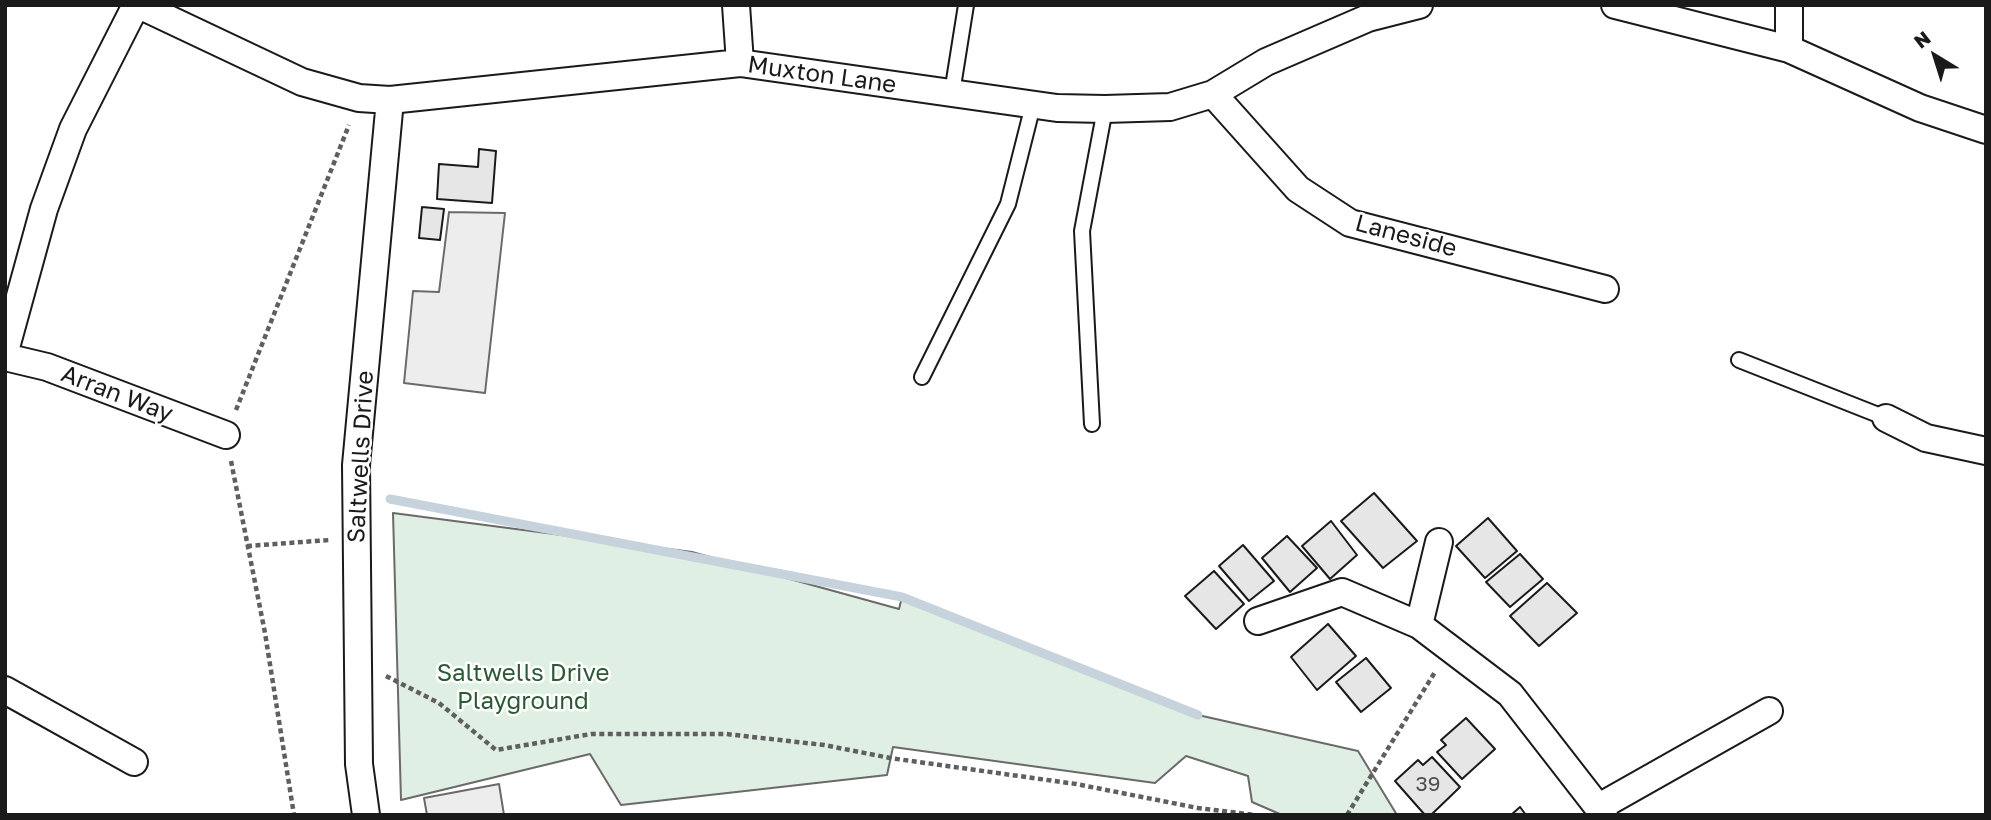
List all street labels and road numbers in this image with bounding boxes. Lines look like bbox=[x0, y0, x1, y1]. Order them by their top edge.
street label: Muxton Lane bbox=[746, 50, 898, 100]
street label: Laneside bbox=[1352, 209, 1460, 263]
street label: Arran Way bbox=[57, 360, 177, 428]
street label: Saltwells Drive bbox=[342, 370, 380, 544]

